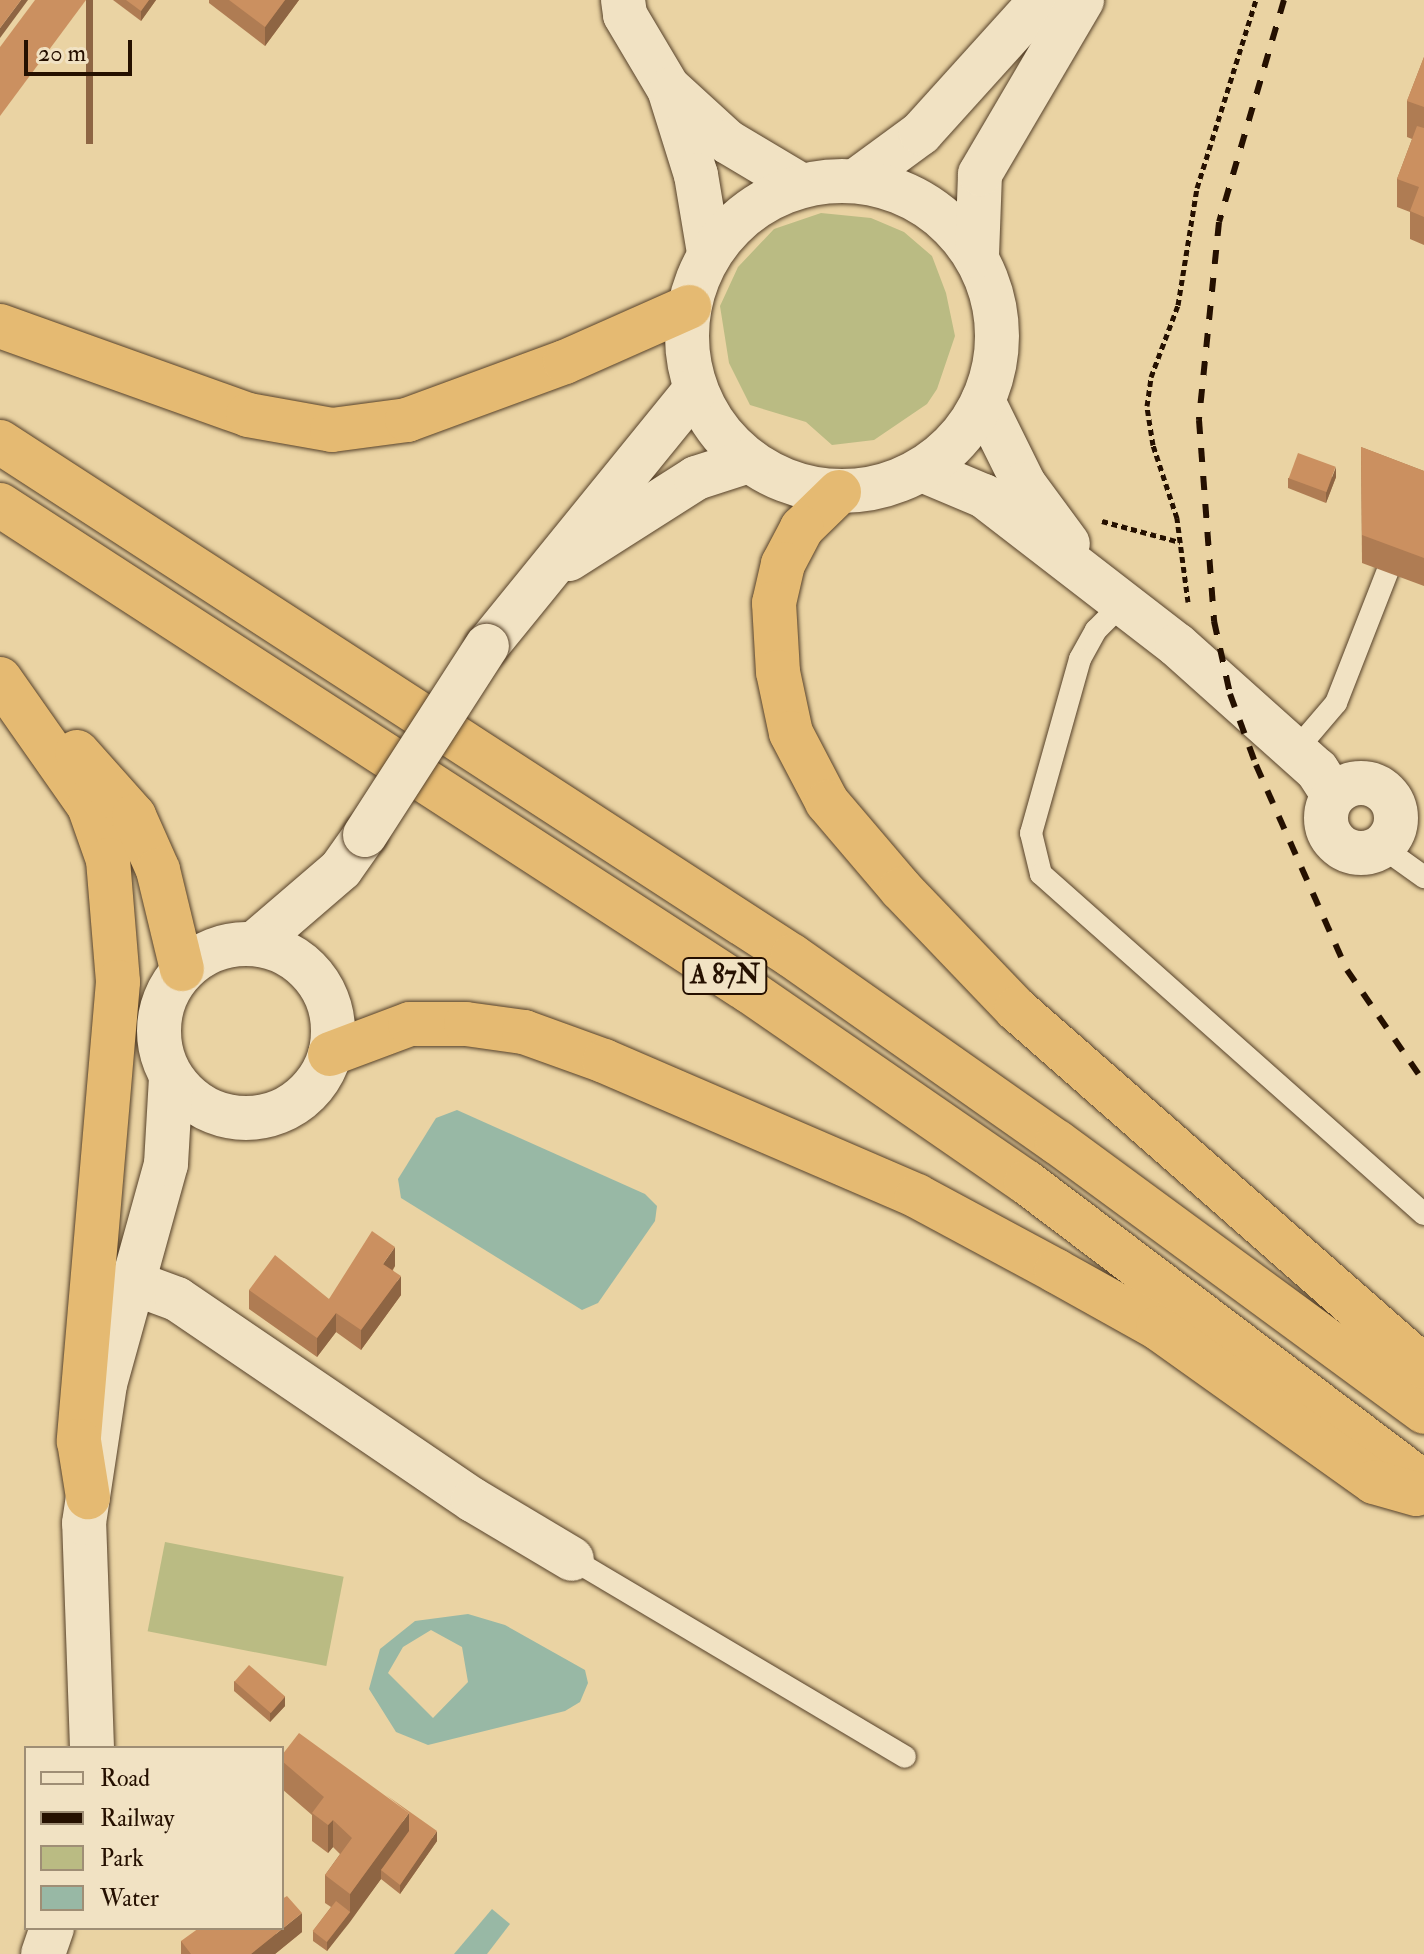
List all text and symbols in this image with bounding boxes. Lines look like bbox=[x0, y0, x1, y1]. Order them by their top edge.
scale bar bbox=[28, 24, 136, 74]
text: 20 m bbox=[38, 38, 86, 69]
road number: A 87N bbox=[681, 954, 769, 998]
legend bbox=[24, 1746, 284, 1930]
text: Road bbox=[100, 1763, 150, 1794]
text: Railway bbox=[100, 1803, 174, 1834]
text: Park bbox=[100, 1843, 144, 1874]
text: Water bbox=[100, 1883, 159, 1914]

